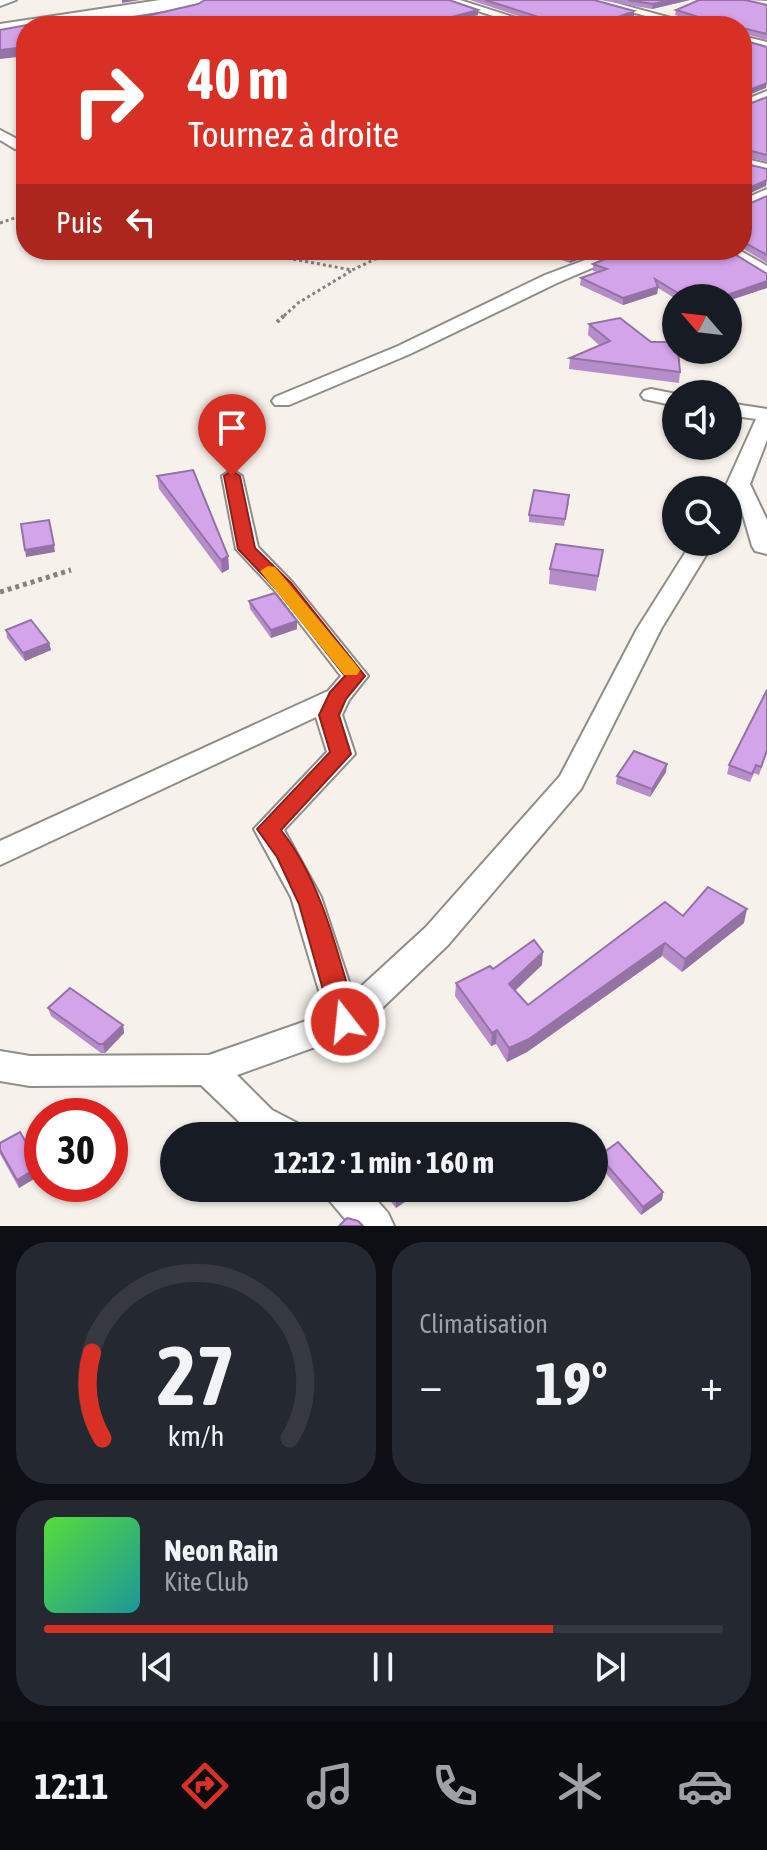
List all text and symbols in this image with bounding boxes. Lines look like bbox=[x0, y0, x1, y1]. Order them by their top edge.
text: 40 m bbox=[188, 47, 289, 111]
icon: right bbox=[56, 48, 160, 152]
text: Tournez à droite bbox=[188, 113, 399, 155]
icon: left bbox=[119, 200, 163, 244]
text: Puis bbox=[56, 205, 103, 239]
north arrow bbox=[662, 284, 742, 364]
map controls bbox=[662, 284, 742, 556]
button: sound bbox=[662, 380, 742, 460]
pin bbox=[198, 394, 266, 476]
icon: arrive bbox=[210, 406, 254, 450]
button: search bbox=[662, 476, 742, 556]
position arrow bbox=[303, 980, 387, 1064]
speed limit sign: 30 bbox=[24, 1098, 128, 1202]
text: 12:12 · 1 min · 160 m bbox=[274, 1145, 494, 1179]
text: Climatisation bbox=[420, 1309, 548, 1339]
text: 27 bbox=[157, 1327, 235, 1423]
text: 19° bbox=[535, 1349, 608, 1418]
text: − bbox=[420, 1359, 442, 1409]
text: + bbox=[700, 1359, 723, 1409]
text: km/h bbox=[167, 1419, 224, 1452]
text: Neon Rain bbox=[164, 1533, 278, 1567]
text: Kite Club bbox=[164, 1567, 249, 1597]
icon: previous bbox=[135, 1645, 179, 1689]
icon: pause bbox=[361, 1645, 405, 1689]
icon: next bbox=[588, 1645, 632, 1689]
icon: directions bbox=[177, 1758, 233, 1814]
icon: music bbox=[302, 1758, 358, 1814]
icon: phone bbox=[427, 1758, 483, 1814]
icon: climate bbox=[552, 1758, 608, 1814]
icon: car bbox=[677, 1758, 733, 1814]
text: 12:11 bbox=[34, 1765, 109, 1807]

